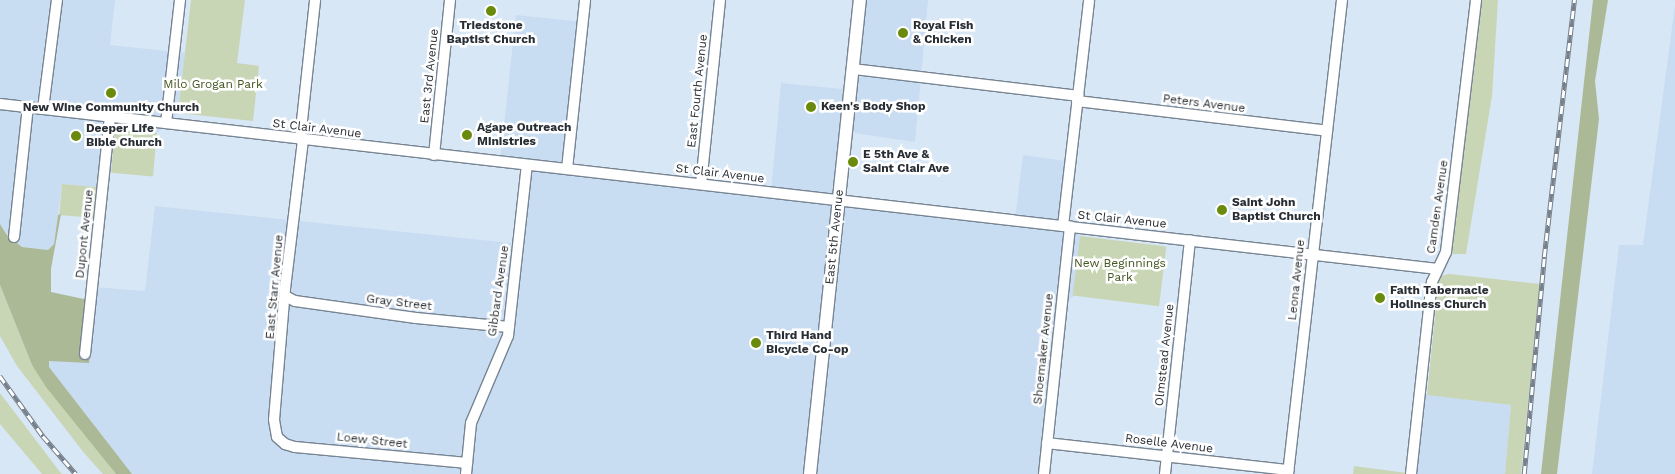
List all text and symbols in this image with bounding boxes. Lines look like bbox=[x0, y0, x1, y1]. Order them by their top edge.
marker: Triedstone Baptist Church bbox=[485, 5, 497, 17]
place label: Triedstone Baptist Church bbox=[447, 19, 535, 47]
place label: Royal Fish & Chicken bbox=[913, 19, 974, 47]
marker: Royal Fish & Chicken bbox=[897, 27, 909, 39]
street label: East 3rd Avenue bbox=[418, 28, 442, 124]
street label: East Fourth Avenue bbox=[685, 33, 711, 149]
park label: Milo Grogan Park bbox=[163, 78, 263, 92]
marker: New Wine Community Church bbox=[105, 87, 117, 99]
street label: Peters Avenue bbox=[1162, 92, 1246, 116]
place label: Keen's Body Shop bbox=[821, 100, 926, 114]
place label: New Wine Community Church bbox=[22, 101, 200, 115]
marker: Keen's Body Shop bbox=[805, 101, 817, 113]
street label: St Clair Avenue bbox=[271, 116, 363, 142]
place label: Agape Outreach Ministries bbox=[477, 121, 571, 149]
place label: Deeper Life Bible Church bbox=[86, 122, 162, 150]
marker: Agape Outreach Ministries bbox=[461, 129, 473, 141]
marker: Deeper Life Bible Church bbox=[70, 130, 82, 142]
place label: E 5th Ave & Saint Clair Ave bbox=[863, 148, 950, 176]
marker: E 5th Ave & Saint Clair Ave bbox=[847, 156, 859, 168]
street label: Camden Avenue bbox=[1424, 159, 1452, 255]
street label: St Clair Avenue bbox=[674, 161, 766, 187]
street label: Dupont Avenue bbox=[73, 189, 97, 279]
street label: East 5th Avenue bbox=[823, 189, 847, 285]
place label: Saint John Baptist Church bbox=[1232, 196, 1321, 224]
marker: Saint John Baptist Church bbox=[1216, 204, 1228, 216]
street label: St Clair Avenue bbox=[1076, 208, 1168, 232]
street label: East Starr Avenue bbox=[263, 234, 287, 340]
street label: Leona Avenue bbox=[1286, 239, 1308, 321]
street label: Gibbard Avenue bbox=[485, 244, 513, 338]
park label: New Beginnings Park bbox=[1074, 257, 1166, 285]
place label: Faith Tabernacle Holiness Church bbox=[1390, 284, 1489, 312]
street label: Gray Street bbox=[365, 292, 433, 314]
street label: Shoemaker Avenue bbox=[1031, 292, 1057, 406]
marker: Faith Tabernacle Holiness Church bbox=[1374, 292, 1386, 304]
street label: Olmstead Avenue bbox=[1152, 303, 1178, 407]
place label: Third Hand Bicycle Co-op bbox=[766, 329, 849, 357]
marker: Third Hand Bicycle Co-op bbox=[750, 337, 762, 349]
street label: Loew Street bbox=[336, 430, 408, 452]
street label: Roselle Avenue bbox=[1124, 431, 1214, 457]

